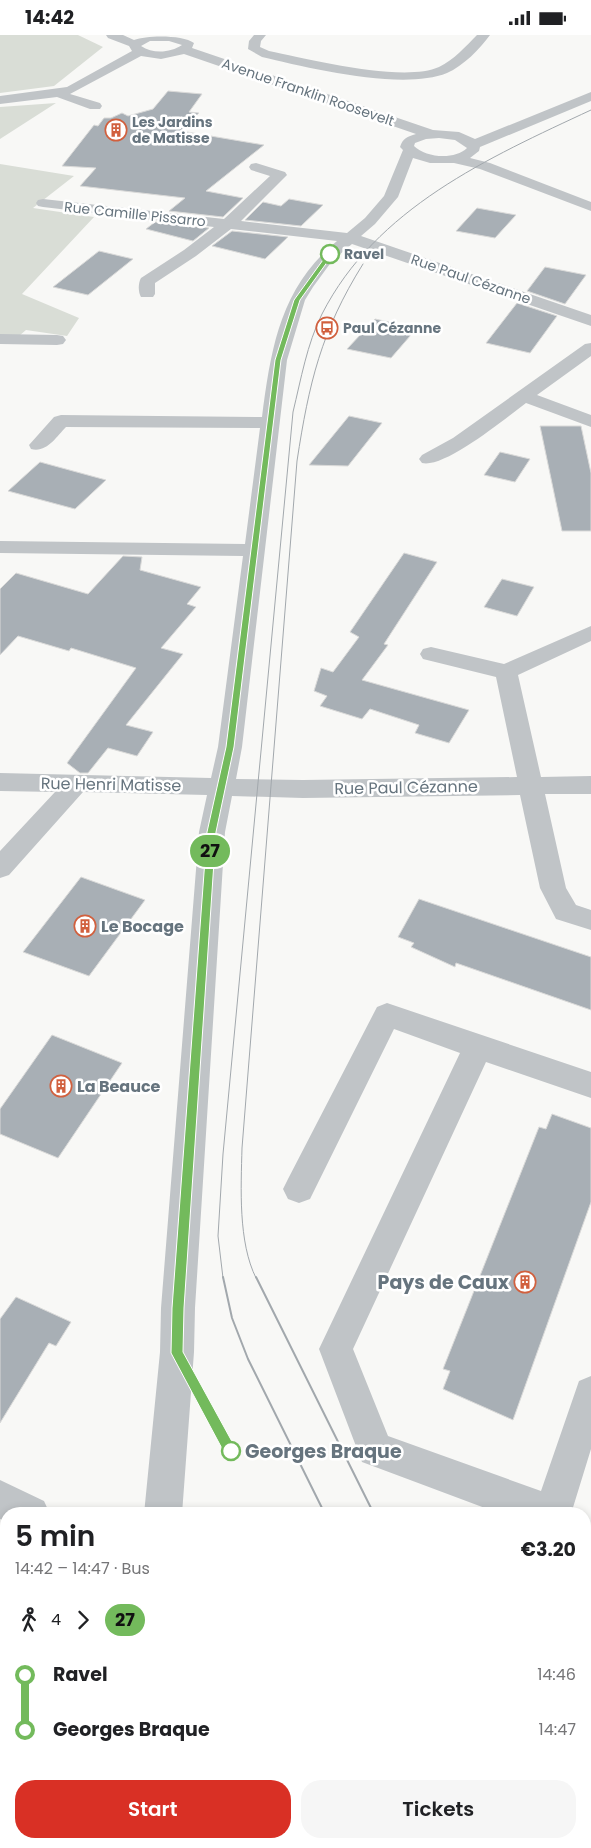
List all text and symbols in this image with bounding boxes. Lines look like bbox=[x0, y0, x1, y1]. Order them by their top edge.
text: 14:42 bbox=[25, 4, 74, 31]
street label: Avenue Franklin Roosevelt bbox=[219, 53, 397, 131]
place label: Les Jardins de Matisse bbox=[132, 112, 213, 148]
building icon: Les Jardins de Matisse bbox=[104, 118, 128, 142]
street label: Rue Camille Pissarro bbox=[63, 197, 207, 231]
marker: Ravel bbox=[320, 244, 340, 264]
place label: Ravel bbox=[344, 244, 384, 264]
street label: Rue Paul Cézanne bbox=[408, 249, 534, 309]
bus stop icon: Paul Cézanne bbox=[315, 316, 339, 340]
place label: Paul Cézanne bbox=[343, 318, 441, 338]
street label: Rue Henri Matisse bbox=[41, 772, 182, 797]
street label: Rue Paul Cézanne bbox=[334, 775, 478, 800]
line badge: 27 bbox=[188, 835, 232, 867]
text: 27 bbox=[200, 838, 220, 863]
building icon: Le Bocage bbox=[73, 914, 97, 938]
place label: Le Bocage bbox=[101, 915, 184, 938]
building icon: La Beauce bbox=[49, 1074, 73, 1098]
place label: La Beauce bbox=[77, 1075, 161, 1098]
place label: Pays de Caux bbox=[378, 1269, 510, 1296]
building icon: Pays de Caux bbox=[513, 1270, 537, 1294]
place label: Georges Braque bbox=[245, 1438, 402, 1465]
marker: Georges Braque bbox=[221, 1441, 241, 1461]
text: 5 min bbox=[15, 1517, 95, 1556]
text: €3.20 bbox=[521, 1536, 576, 1563]
text: 14:42 – 14:47 · Bus bbox=[15, 1557, 150, 1580]
icon: walk bbox=[15, 1606, 43, 1634]
icon: forward bbox=[69, 1606, 97, 1634]
text: 27 bbox=[115, 1607, 135, 1632]
text: 4 bbox=[51, 1608, 61, 1631]
text: Ravel bbox=[53, 1661, 108, 1688]
text: 14:46 bbox=[537, 1663, 576, 1686]
text: Georges Braque bbox=[53, 1716, 210, 1743]
text: 14:47 bbox=[539, 1718, 576, 1741]
button: Start bbox=[15, 1780, 291, 1838]
button: Tickets bbox=[301, 1780, 576, 1838]

